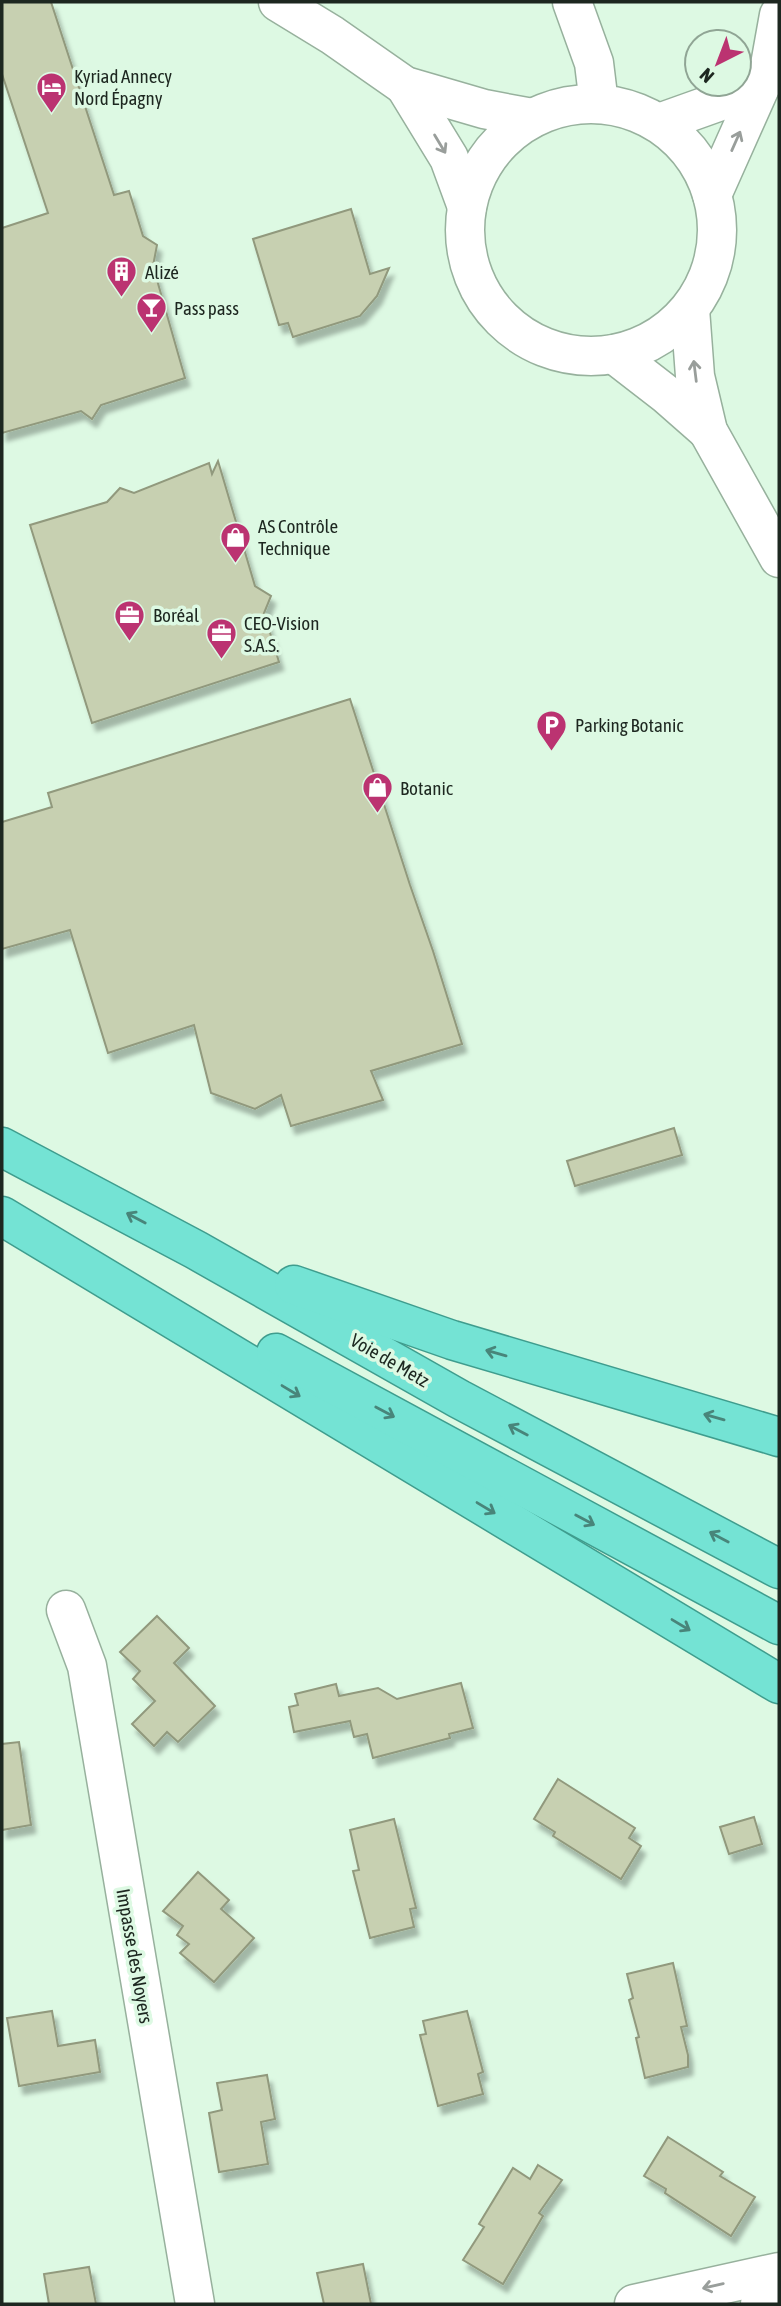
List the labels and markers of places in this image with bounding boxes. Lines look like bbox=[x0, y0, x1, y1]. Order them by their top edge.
place label: Kyriad Annecy Nord Épagny bbox=[74, 65, 172, 109]
hotel icon: Kyriad Annecy Nord Épagny bbox=[34, 70, 68, 114]
building icon: Alizé bbox=[105, 255, 139, 299]
place label: Alizé bbox=[145, 261, 179, 283]
bar icon: Pass pass bbox=[134, 291, 168, 335]
place label: Pass pass bbox=[174, 297, 239, 319]
place label: AS Contrôle Technique bbox=[258, 515, 338, 559]
shop icon: AS Contrôle Technique bbox=[218, 520, 252, 564]
office icon: Boréal bbox=[113, 598, 147, 642]
place label: Boréal bbox=[153, 604, 199, 626]
place label: CEO-Vision S.A.S. bbox=[244, 612, 319, 656]
office icon: CEO-Vision S.A.S. bbox=[204, 617, 238, 661]
parking icon: Parking Botanic bbox=[535, 708, 569, 752]
place label: Parking Botanic bbox=[575, 714, 684, 736]
shop icon: Botanic bbox=[360, 771, 394, 815]
place label: Botanic bbox=[400, 777, 454, 799]

